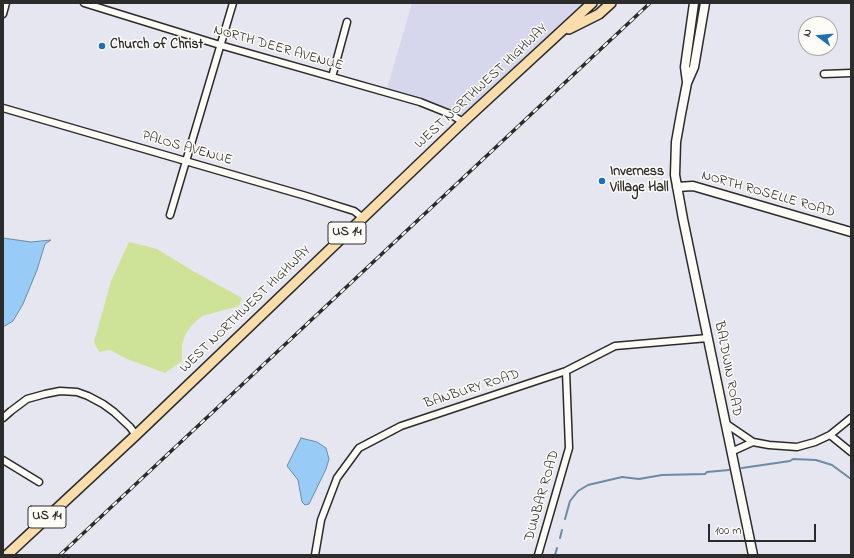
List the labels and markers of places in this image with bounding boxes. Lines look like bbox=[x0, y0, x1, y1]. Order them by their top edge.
place label: Church of Christ bbox=[110, 38, 203, 54]
marker: Church of Christ bbox=[97, 41, 107, 51]
place label: Inverness Village Hall bbox=[610, 165, 669, 198]
marker: Inverness Village Hall bbox=[597, 176, 607, 186]

